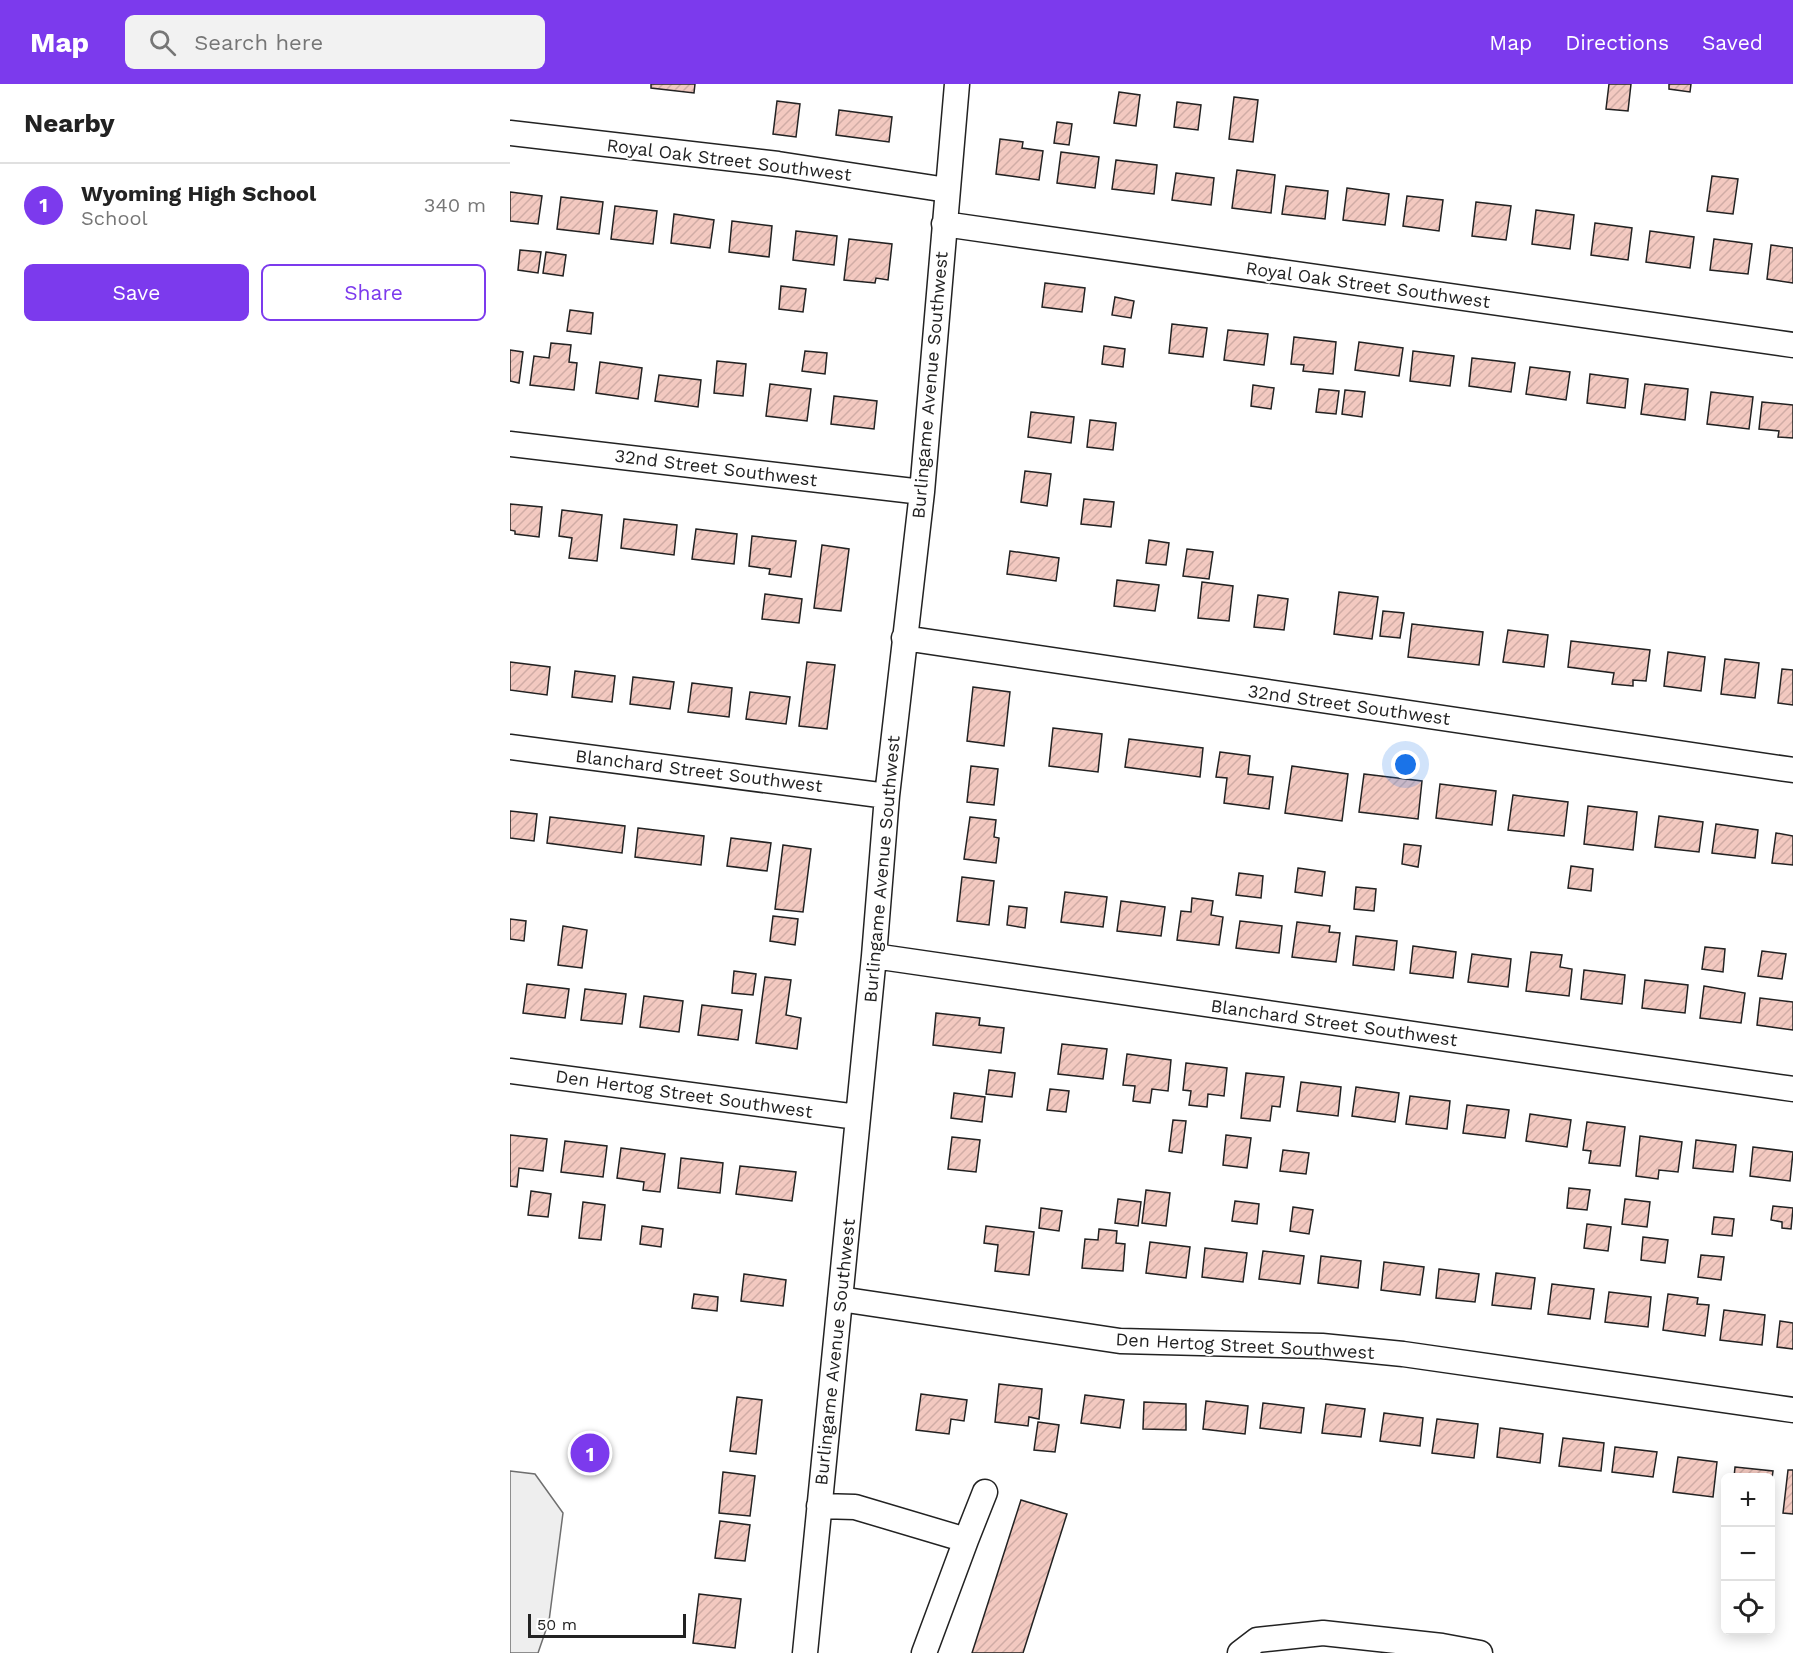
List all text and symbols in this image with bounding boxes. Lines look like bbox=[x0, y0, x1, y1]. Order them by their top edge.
search box bbox=[125, 15, 545, 69]
text: Map bbox=[30, 26, 89, 59]
icon: search bbox=[146, 26, 179, 59]
text: Search here bbox=[194, 30, 323, 55]
text: Map bbox=[1489, 30, 1532, 55]
text: Directions bbox=[1565, 30, 1669, 55]
text: Saved bbox=[1702, 30, 1763, 55]
text: Nearby bbox=[24, 108, 115, 138]
street label: Royal Oak Street Southwest bbox=[605, 134, 853, 185]
text: Wyoming High School bbox=[81, 181, 316, 206]
text: 1 bbox=[39, 193, 48, 217]
text: 340 m bbox=[424, 193, 486, 217]
text: School bbox=[81, 206, 148, 230]
street label: Burlingame Avenue Southwest bbox=[907, 250, 952, 520]
street label: Royal Oak Street Southwest bbox=[1245, 257, 1492, 312]
button: Save bbox=[24, 264, 249, 321]
button: Share bbox=[261, 264, 486, 321]
street label: 32nd Street Southwest bbox=[614, 445, 819, 490]
street label: 32nd Street Southwest bbox=[1247, 680, 1452, 729]
street label: Burlingame Avenue Southwest bbox=[859, 734, 904, 1004]
street label: Blanchard Street Southwest bbox=[574, 745, 824, 796]
your location bbox=[1391, 750, 1420, 779]
street label: Blanchard Street Southwest bbox=[1209, 995, 1459, 1050]
street label: Den Hertog Street Southwest bbox=[554, 1065, 814, 1122]
street label: Burlingame Avenue Southwest bbox=[810, 1217, 859, 1486]
street label: Den Hertog Street Southwest bbox=[1115, 1328, 1376, 1363]
pin: 1 bbox=[570, 1430, 610, 1476]
map controls bbox=[1721, 1473, 1775, 1635]
button: + bbox=[1721, 1473, 1775, 1527]
button: − bbox=[1721, 1527, 1775, 1581]
button: locate bbox=[1721, 1581, 1775, 1635]
scale bar bbox=[528, 1611, 686, 1638]
text: 50 m bbox=[537, 1615, 577, 1634]

